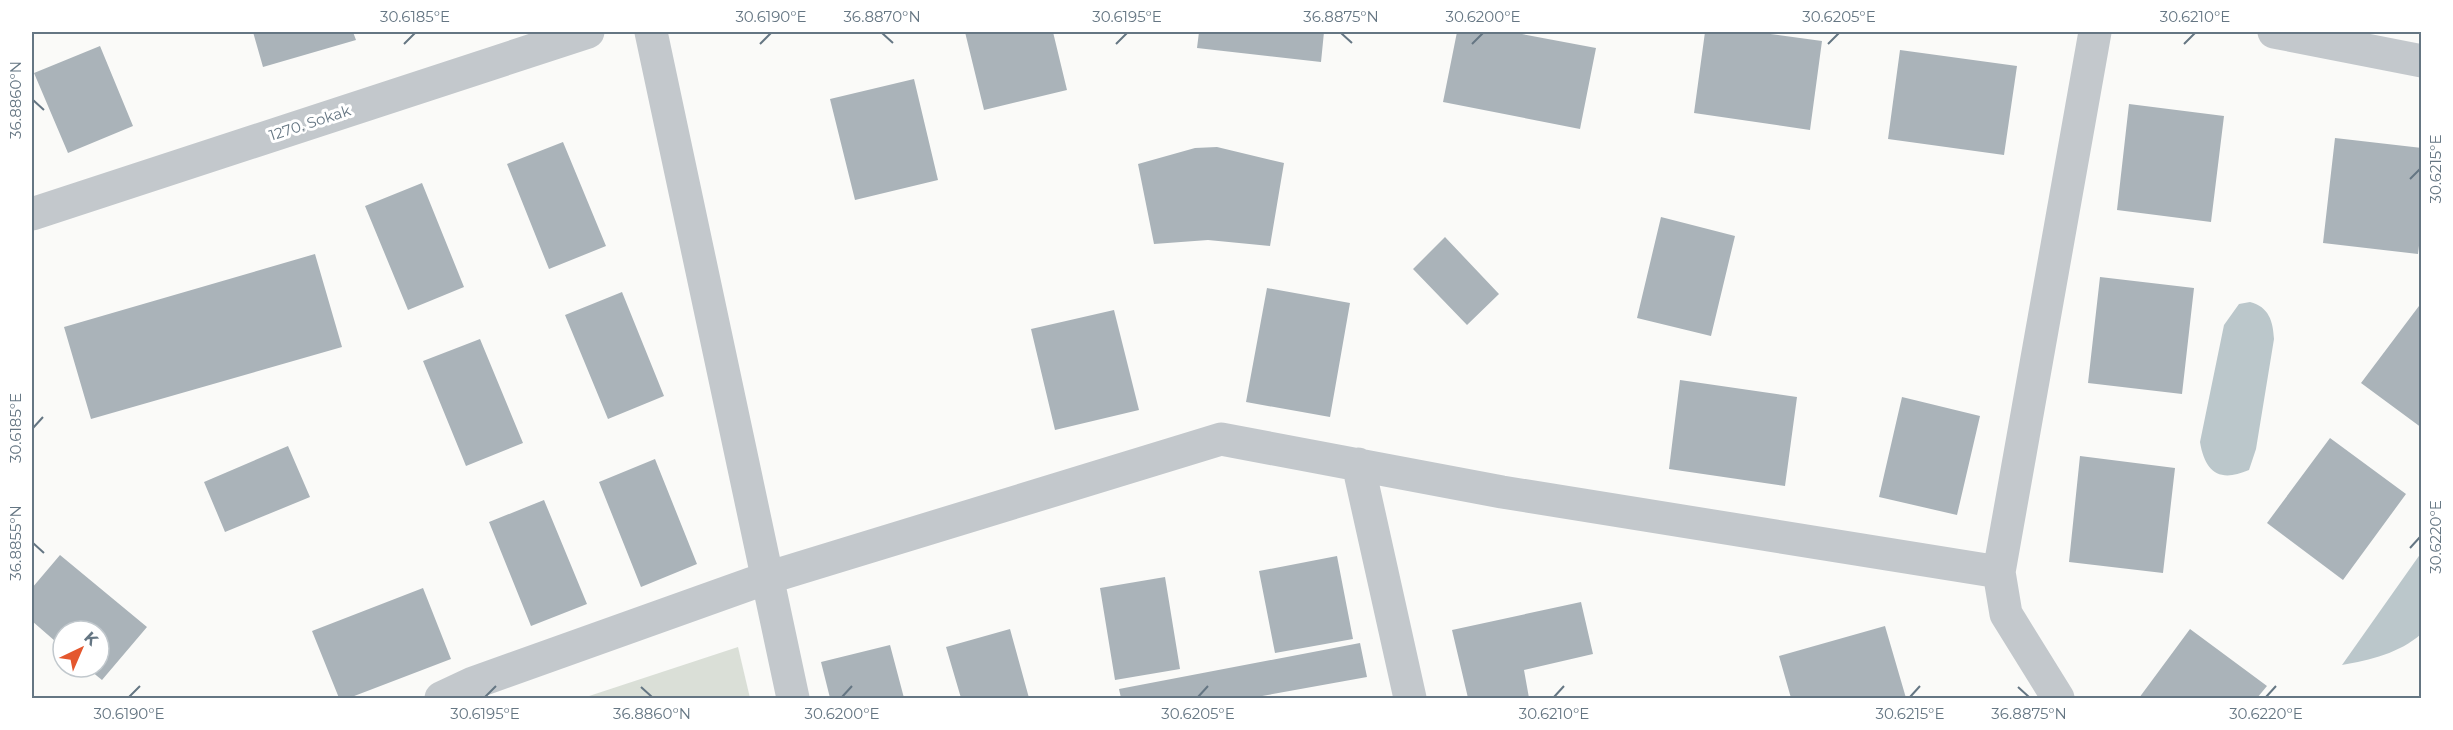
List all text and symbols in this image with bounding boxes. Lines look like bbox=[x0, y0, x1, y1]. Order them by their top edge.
text: 30.6185°E bbox=[380, 7, 450, 26]
text: 30.6190°E bbox=[735, 7, 807, 26]
text: 36.8870°N bbox=[843, 7, 921, 26]
text: 30.6195°E bbox=[1092, 7, 1162, 26]
text: 36.8875°N bbox=[1303, 7, 1379, 26]
text: 30.6200°E bbox=[1445, 7, 1521, 26]
text: 30.6205°E bbox=[1802, 7, 1876, 26]
text: 30.6210°E bbox=[2160, 7, 2230, 26]
text: 36.8860°N bbox=[6, 61, 25, 139]
street label: 1270. Sokak bbox=[267, 100, 353, 145]
text: 30.6215°E bbox=[2426, 135, 2445, 203]
text: 30.6185°E bbox=[6, 393, 25, 463]
text: 30.6220°E bbox=[2426, 500, 2445, 574]
text: 36.8855°N bbox=[6, 505, 25, 581]
north arrow bbox=[51, 619, 111, 679]
text: K bbox=[80, 628, 103, 650]
text: 30.6190°E bbox=[93, 704, 165, 723]
text: 30.6195°E bbox=[450, 704, 520, 723]
text: 36.8860°N bbox=[613, 704, 691, 723]
text: 30.6200°E bbox=[804, 704, 880, 723]
text: 30.6205°E bbox=[1161, 704, 1235, 723]
text: 30.6210°E bbox=[1519, 704, 1589, 723]
text: 30.6215°E bbox=[1876, 704, 1944, 723]
text: 36.8875°N bbox=[1991, 704, 2067, 723]
text: 30.6220°E bbox=[2229, 704, 2303, 723]

